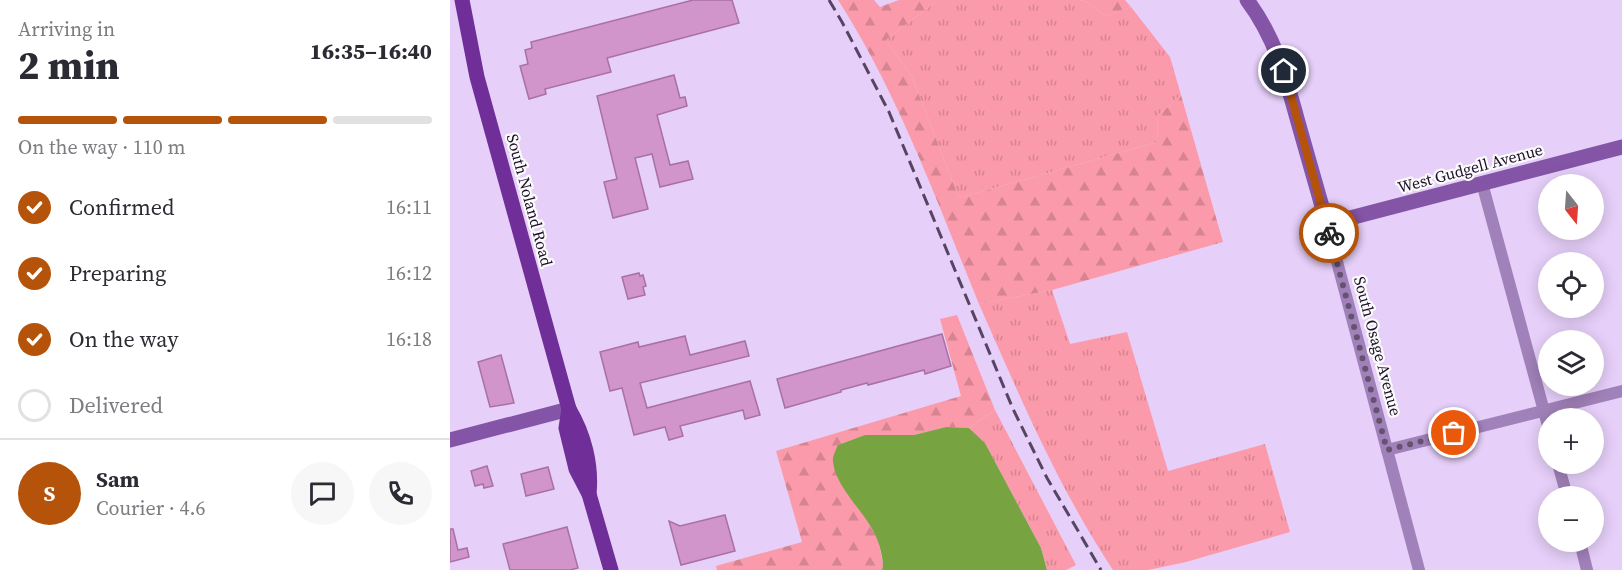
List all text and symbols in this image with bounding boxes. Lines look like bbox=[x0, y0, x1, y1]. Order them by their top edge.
text: Arriving in bbox=[18, 15, 115, 43]
text: 16:35–16:40 bbox=[310, 36, 432, 66]
text: 2 min bbox=[18, 39, 120, 92]
pin bbox=[1258, 45, 1309, 96]
icon: home bbox=[1267, 54, 1300, 87]
street label: South Noland Road bbox=[502, 131, 558, 269]
text: On the way · 110 m bbox=[18, 133, 185, 161]
street label: West Gudgell Avenue bbox=[1395, 138, 1545, 198]
north arrow bbox=[1538, 174, 1604, 240]
map controls bbox=[1538, 174, 1604, 552]
icon: check bbox=[18, 191, 51, 224]
text: Confirmed bbox=[69, 192, 174, 222]
text: 16:11 bbox=[386, 193, 432, 221]
courier bbox=[1299, 203, 1359, 263]
icon: bike bbox=[1313, 217, 1346, 250]
button: locate bbox=[1538, 252, 1604, 318]
icon: check bbox=[18, 257, 51, 290]
text: Preparing bbox=[69, 258, 166, 288]
text: 16:12 bbox=[386, 259, 432, 287]
street label: South Osage Avenue bbox=[1349, 274, 1407, 418]
icon: check bbox=[18, 323, 51, 356]
text: On the way bbox=[69, 324, 178, 354]
text: 16:18 bbox=[386, 325, 432, 353]
button: layers bbox=[1538, 330, 1604, 396]
text: Delivered bbox=[69, 390, 163, 420]
pin bbox=[1428, 407, 1479, 458]
button: + bbox=[1538, 408, 1604, 474]
icon: bag bbox=[1437, 416, 1470, 449]
button: chat bbox=[291, 462, 354, 525]
button: phone bbox=[369, 462, 432, 525]
text: Sam bbox=[96, 464, 140, 494]
text: S bbox=[44, 478, 55, 508]
button: − bbox=[1538, 486, 1604, 552]
text: Courier · 4.6 bbox=[96, 494, 205, 522]

